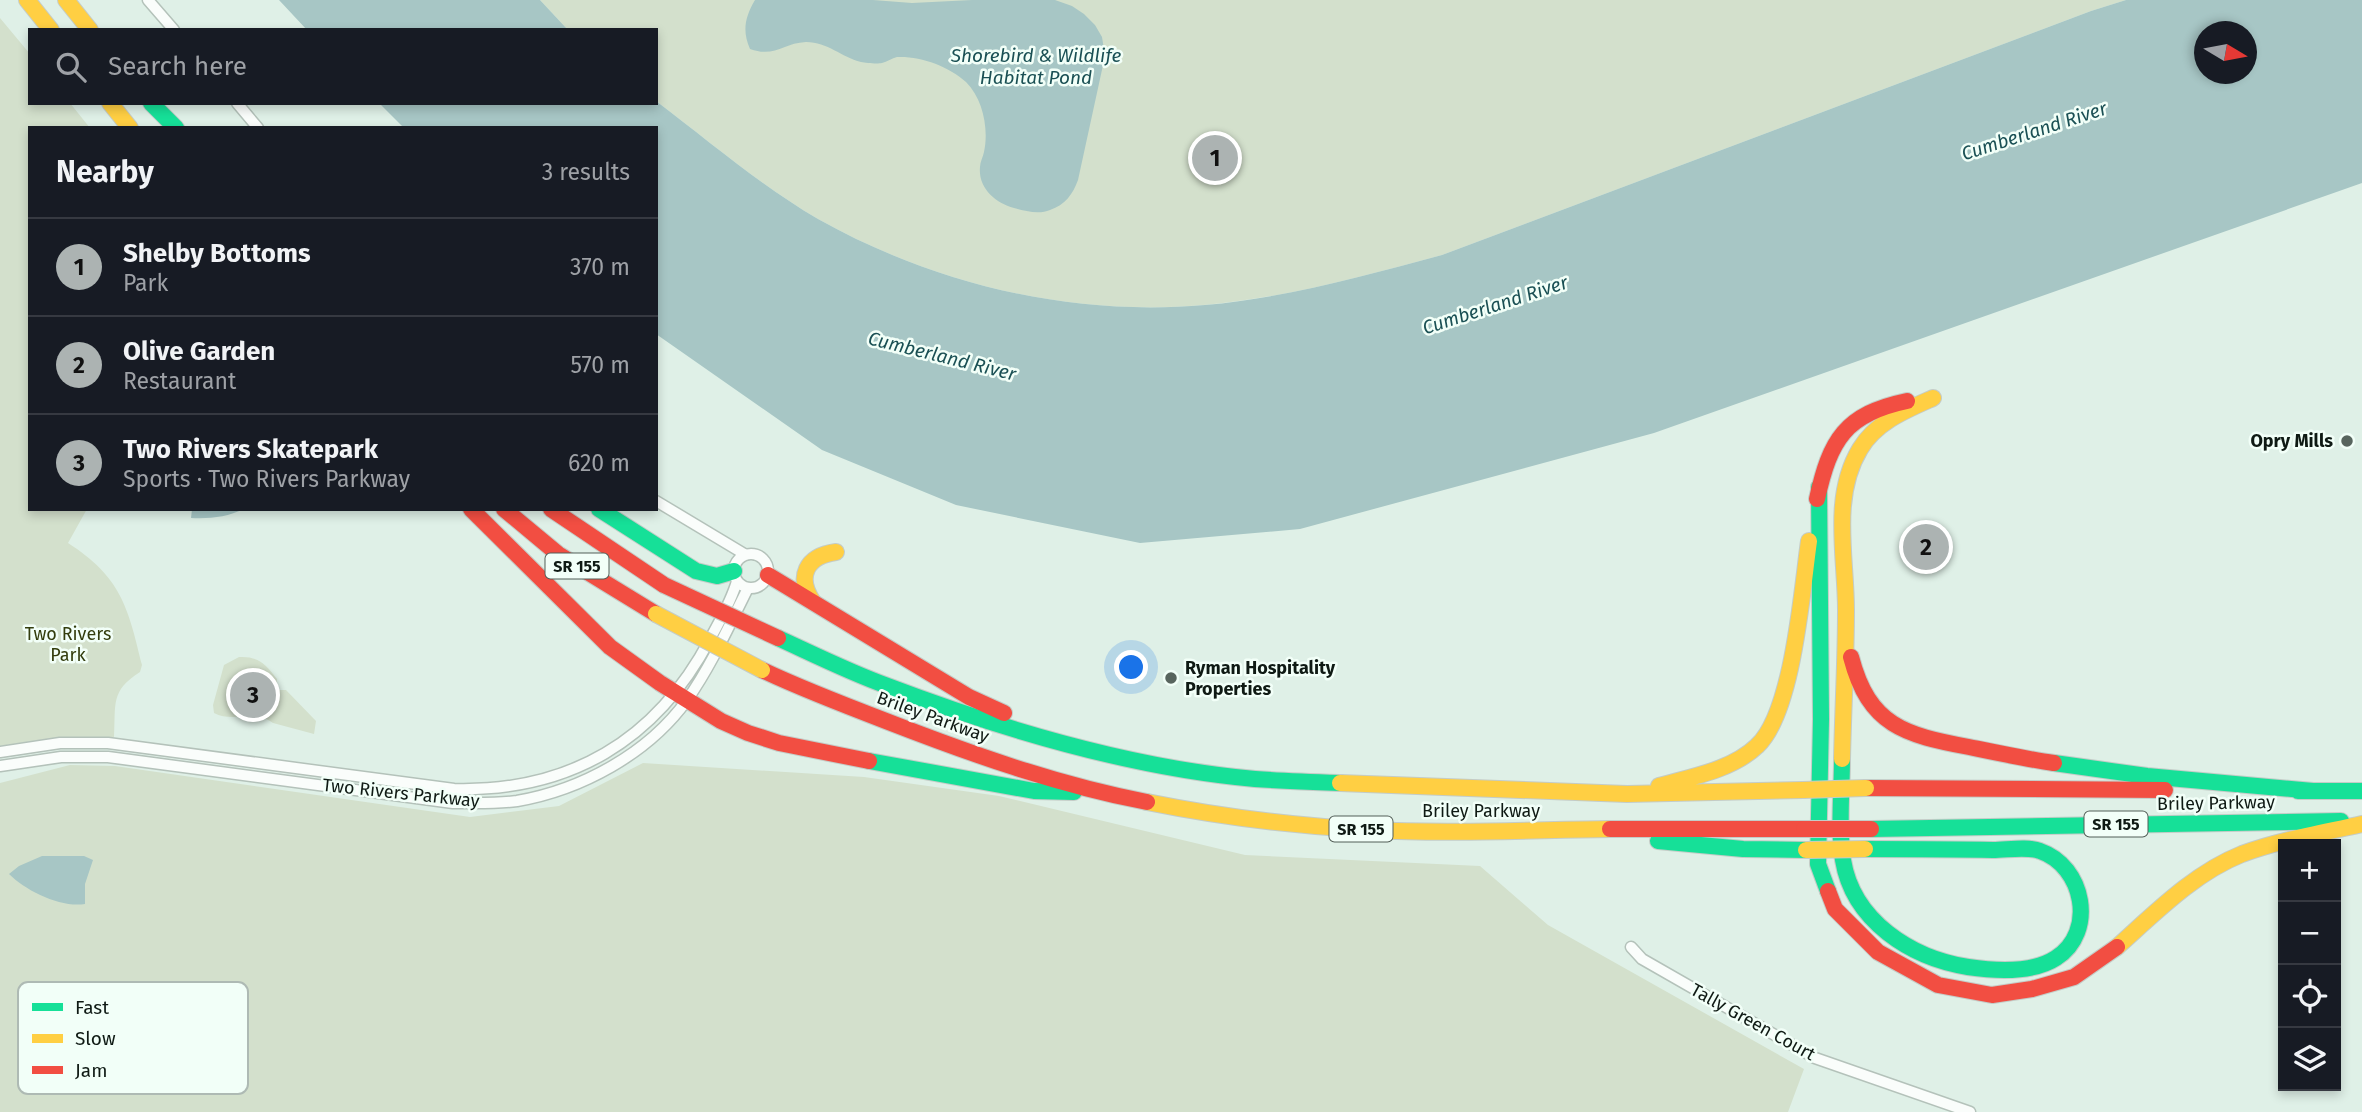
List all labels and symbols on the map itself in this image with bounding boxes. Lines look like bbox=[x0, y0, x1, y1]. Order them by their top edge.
north arrow bbox=[2194, 21, 2257, 84]
water label: Shorebird & Wildlife Habitat Pond bbox=[950, 44, 1121, 89]
water label: Cumberland River bbox=[1958, 96, 2110, 165]
pin: 1 bbox=[1192, 132, 1238, 184]
water label: Cumberland River bbox=[1419, 270, 1571, 339]
water label: Cumberland River bbox=[866, 327, 1019, 386]
place label: Opry Mills bbox=[2250, 430, 2333, 452]
marker: Opry Mills bbox=[2339, 433, 2355, 449]
pin: 2 bbox=[1903, 521, 1949, 573]
road number: SR 155 bbox=[546, 554, 608, 579]
park label: Two Rivers Park bbox=[25, 623, 111, 666]
your location bbox=[1114, 650, 1148, 684]
place label: Ryman Hospitality Properties bbox=[1185, 657, 1336, 700]
pin: 3 bbox=[230, 669, 276, 721]
marker: Ryman Hospitality Properties bbox=[1163, 670, 1179, 686]
street label: Briley Parkway bbox=[874, 686, 992, 748]
street label: Two Rivers Parkway bbox=[321, 774, 481, 812]
street label: Briley Parkway bbox=[2157, 791, 2275, 815]
street label: Briley Parkway bbox=[1422, 800, 1540, 822]
road number: SR 155 bbox=[2084, 811, 2148, 836]
road number: SR 155 bbox=[1330, 816, 1392, 842]
street label: Tally Green Court bbox=[1687, 979, 1819, 1066]
legend bbox=[18, 982, 248, 1094]
text: Fast bbox=[75, 996, 109, 1019]
text: Slow bbox=[75, 1027, 116, 1050]
text: Jam bbox=[75, 1059, 107, 1082]

